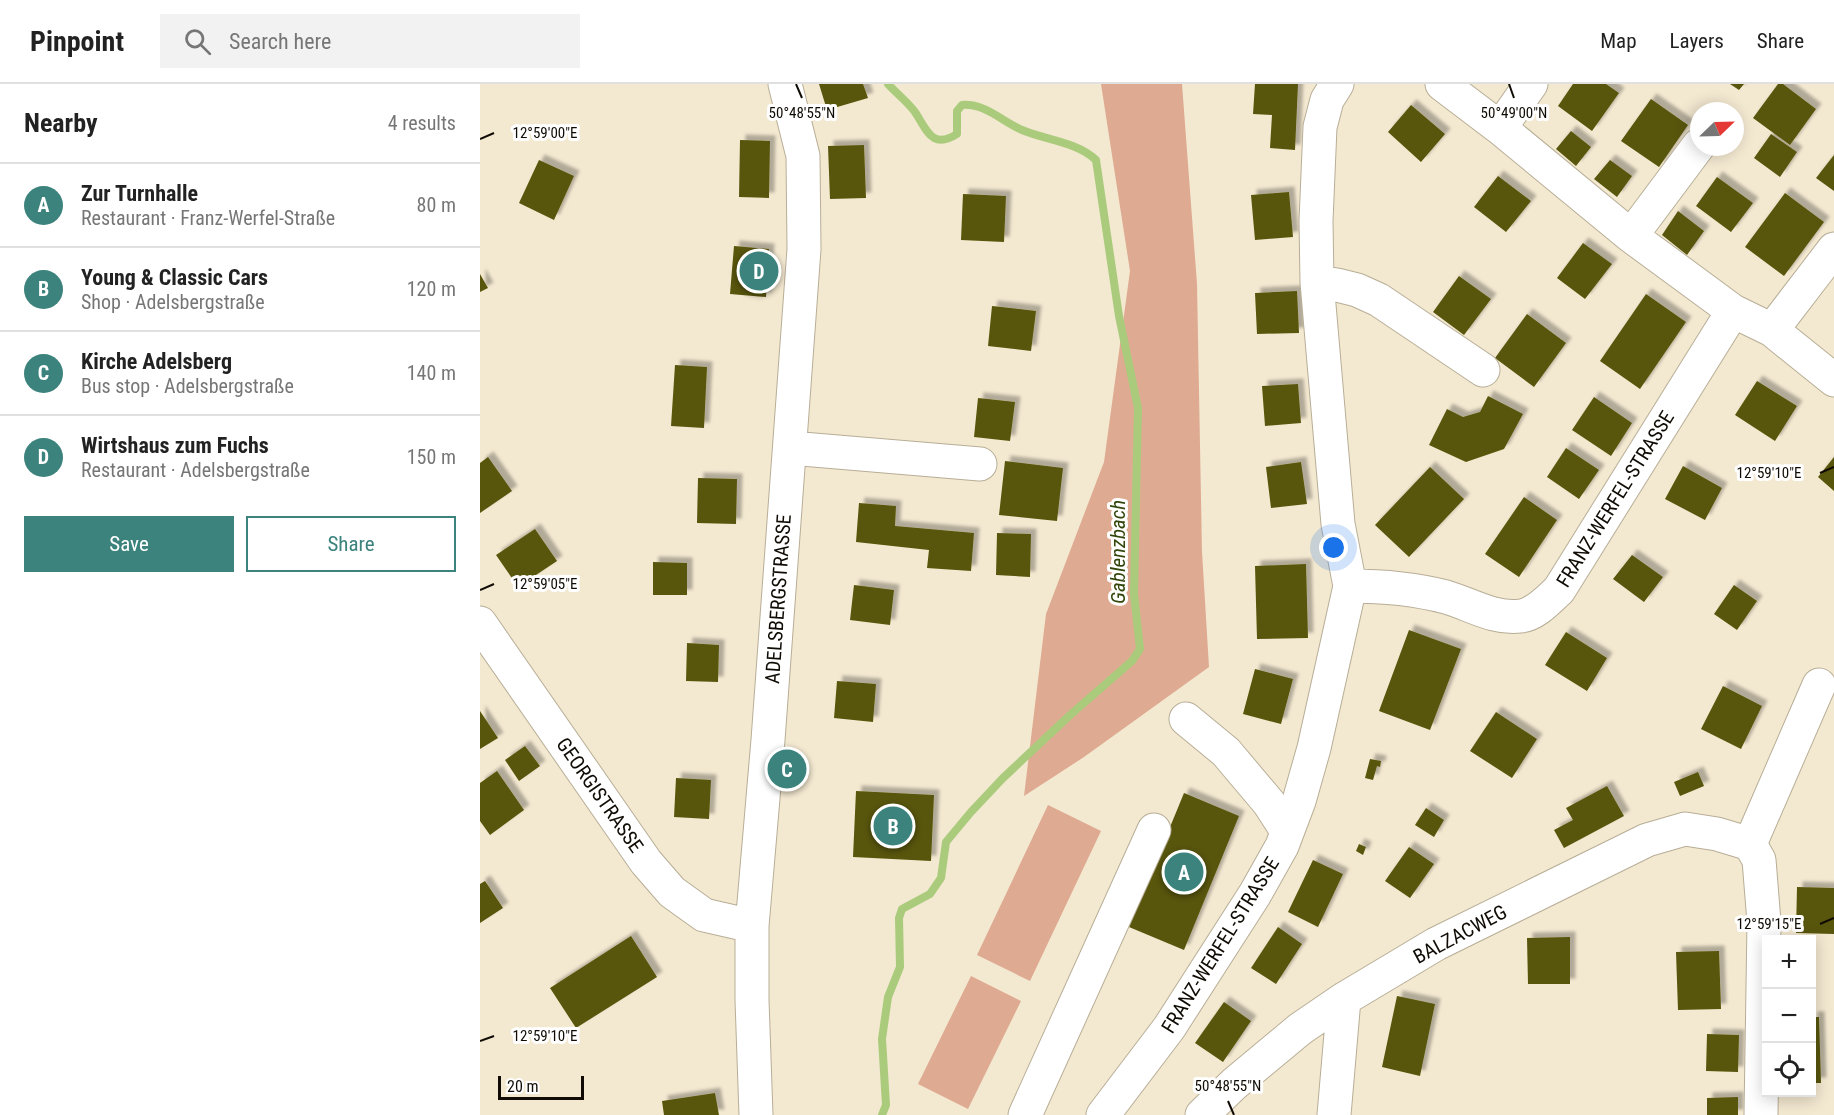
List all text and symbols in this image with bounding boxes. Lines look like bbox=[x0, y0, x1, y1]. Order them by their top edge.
search box bbox=[160, 14, 580, 68]
text: Pinpoint bbox=[30, 25, 124, 58]
icon: search bbox=[181, 25, 214, 58]
text: Search here bbox=[229, 29, 331, 54]
text: Map bbox=[1600, 29, 1637, 53]
text: Layers bbox=[1670, 29, 1724, 53]
text: Share bbox=[1757, 29, 1804, 53]
north arrow bbox=[1690, 102, 1744, 156]
text: 50°48'55"N bbox=[769, 104, 835, 122]
text: 50°49'00"N bbox=[1481, 104, 1547, 122]
text: Nearby bbox=[24, 108, 98, 138]
text: 4 results bbox=[388, 111, 456, 135]
text: 12°59'00"E bbox=[513, 124, 577, 142]
text: Zur Turnhalle bbox=[81, 181, 198, 206]
text: A bbox=[38, 193, 49, 217]
text: 80 m bbox=[417, 193, 456, 217]
text: Restaurant · Franz-Werfel-Straße bbox=[81, 206, 335, 230]
pin: D bbox=[740, 248, 778, 294]
text: Young & Classic Cars bbox=[81, 265, 268, 290]
text: B bbox=[38, 277, 49, 301]
text: 120 m bbox=[407, 277, 456, 301]
text: Shop · Adelsbergstraße bbox=[81, 290, 265, 314]
text: Kirche Adelsberg bbox=[81, 349, 232, 374]
text: C bbox=[38, 361, 49, 385]
text: 140 m bbox=[407, 361, 456, 385]
text: Bus stop · Adelsbergstraße bbox=[81, 374, 294, 398]
street label: FRANZ-WERFEL-STRASSE bbox=[1551, 407, 1679, 591]
text: Wirtshaus zum Fuchs bbox=[81, 433, 269, 458]
text: D bbox=[38, 445, 49, 469]
text: 150 m bbox=[407, 445, 456, 469]
text: Restaurant · Adelsbergstraße bbox=[81, 458, 310, 482]
text: 12°59'10"E bbox=[1737, 464, 1801, 482]
water label: Gablenzbach bbox=[1106, 500, 1130, 604]
street label: ADELSBERGSTRASSE bbox=[760, 513, 796, 684]
button: Save bbox=[24, 516, 234, 572]
button: Share bbox=[246, 516, 456, 572]
your location bbox=[1319, 533, 1348, 562]
text: 12°59'05"E bbox=[513, 575, 577, 593]
street label: GEORGISTRASSE bbox=[552, 733, 649, 857]
pin: C bbox=[768, 746, 806, 792]
pin: B bbox=[874, 804, 912, 848]
pin: A bbox=[1164, 850, 1204, 894]
street label: FRANZ-WERFEL-STRASSE bbox=[1156, 853, 1284, 1037]
street label: BALZACWEG bbox=[1409, 899, 1511, 969]
text: 12°59'15"E bbox=[1737, 915, 1801, 933]
map controls bbox=[1762, 935, 1816, 1097]
button: + bbox=[1762, 935, 1816, 989]
button: − bbox=[1762, 989, 1816, 1043]
text: 12°59'10"E bbox=[513, 1027, 577, 1045]
button: locate bbox=[1762, 1043, 1816, 1097]
scale bar bbox=[498, 1073, 584, 1100]
text: 20 m bbox=[507, 1077, 539, 1096]
text: 50°48'55"N bbox=[1195, 1077, 1261, 1095]

